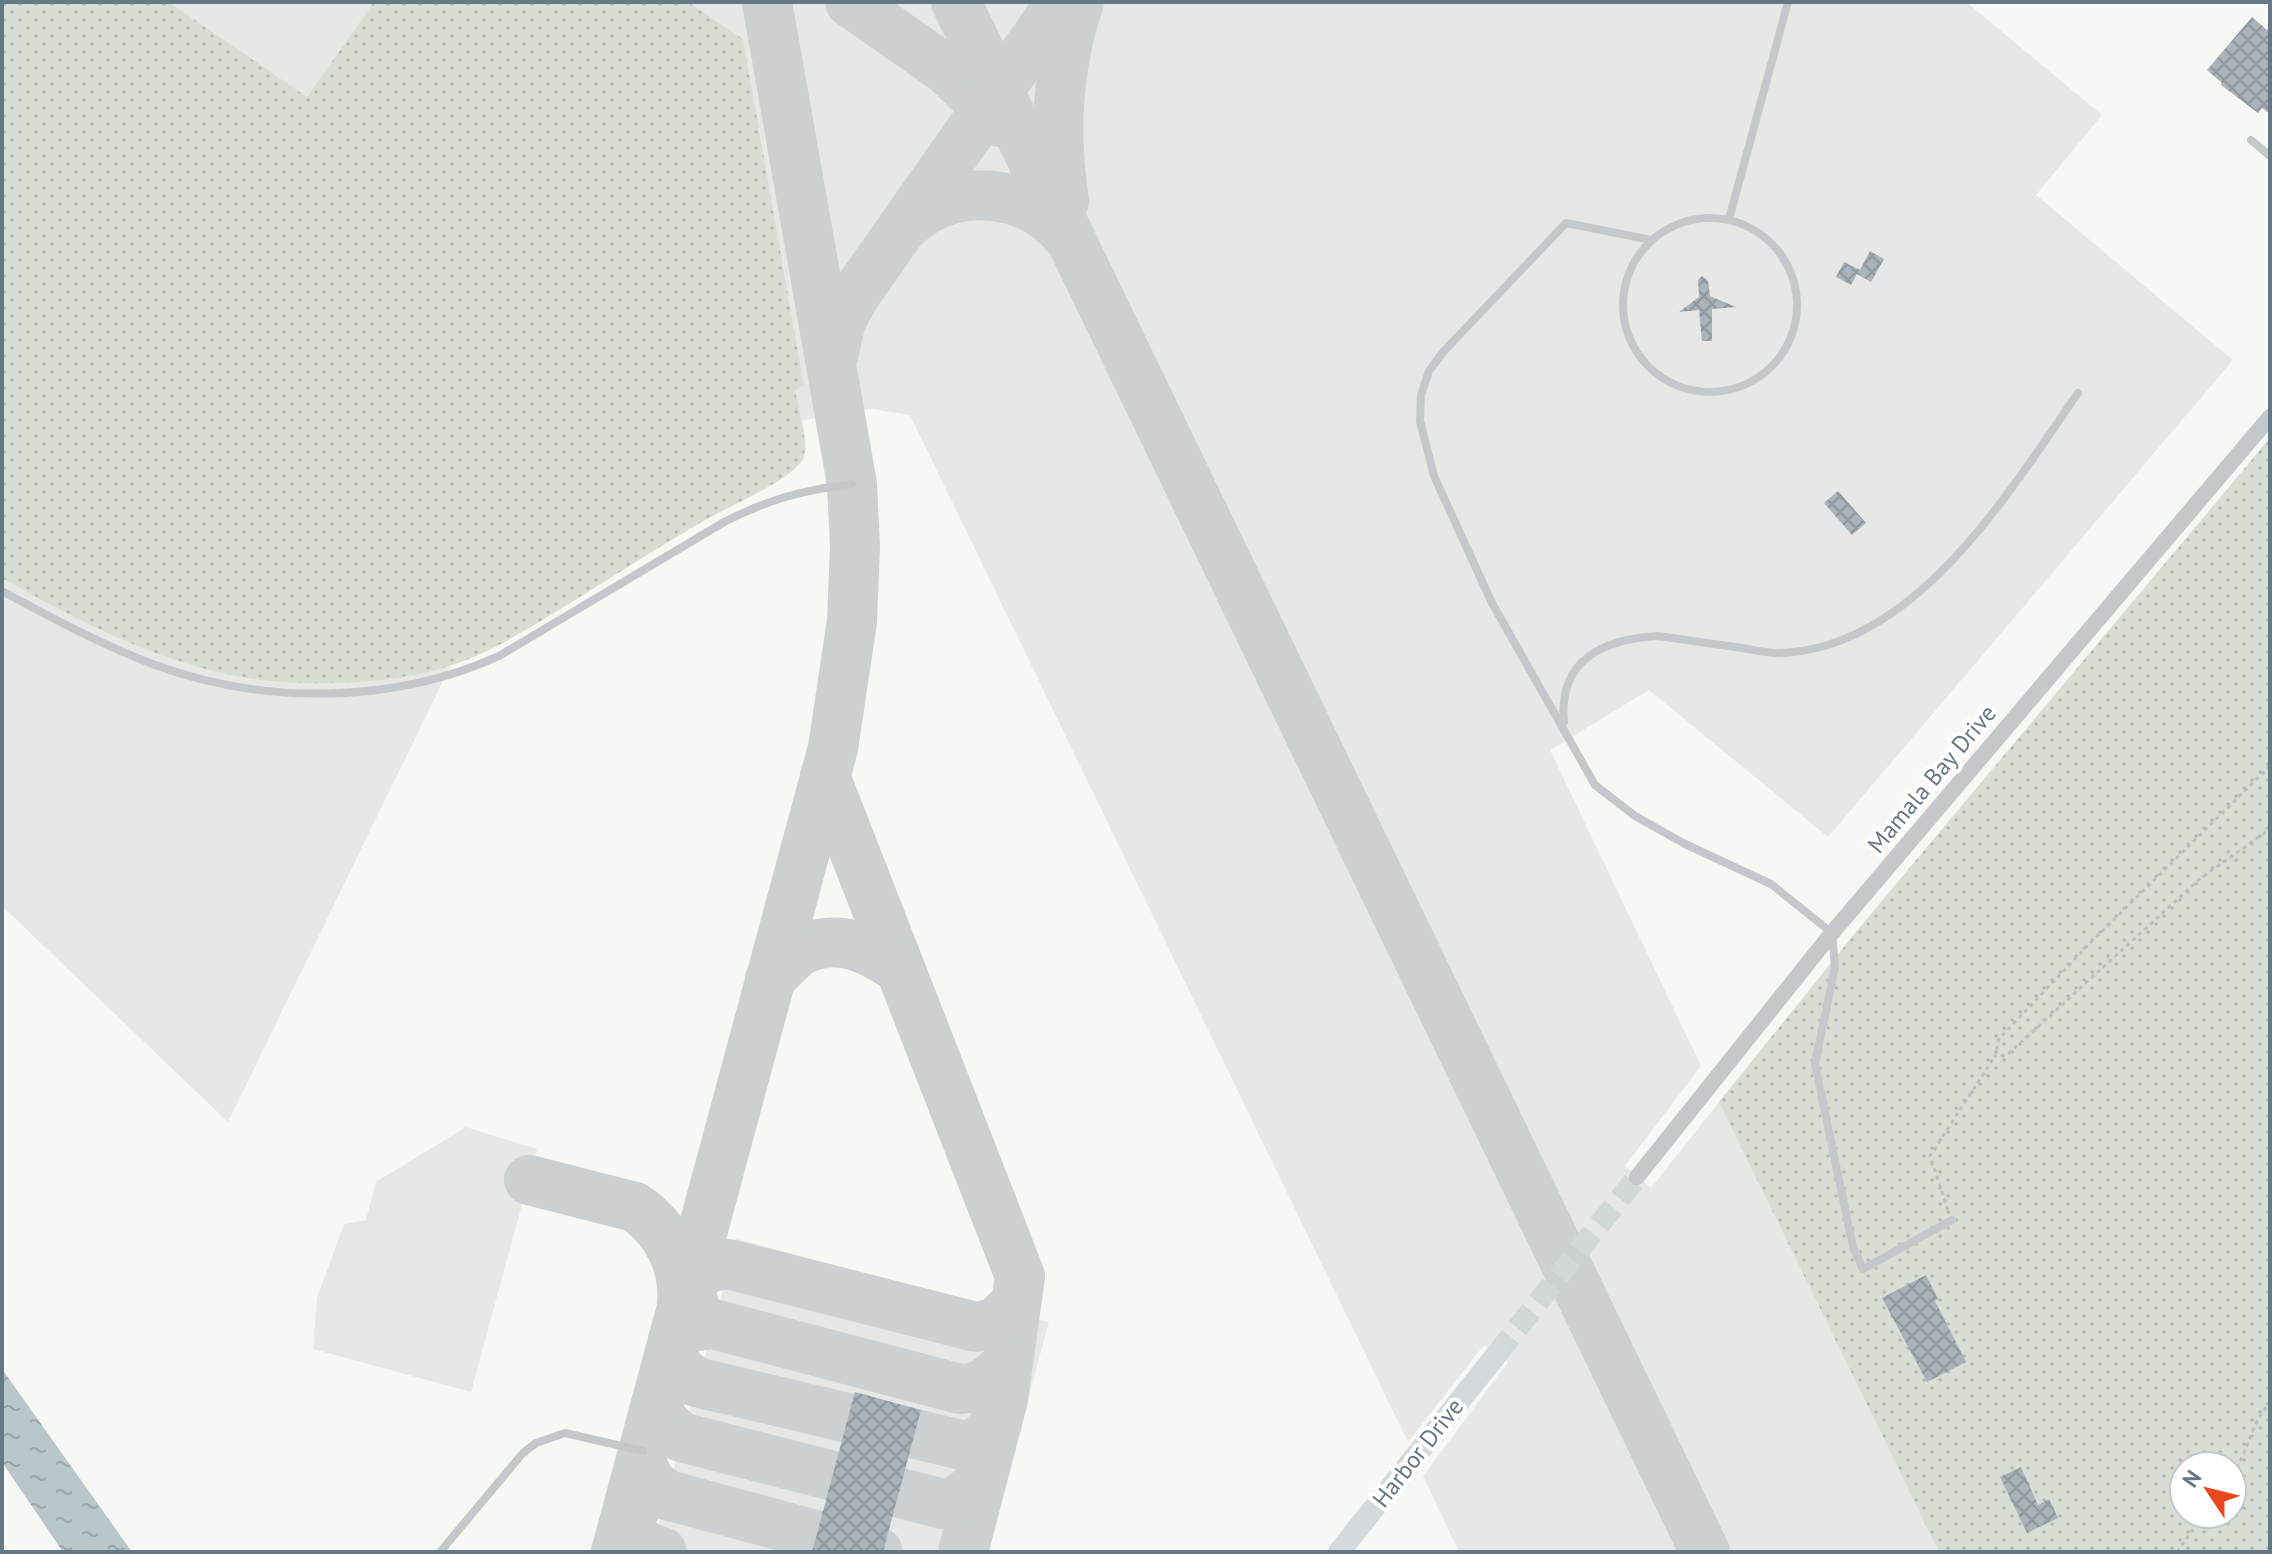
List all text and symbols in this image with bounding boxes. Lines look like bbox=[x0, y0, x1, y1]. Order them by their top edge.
street label: Mamala Bay Drive bbox=[1861, 698, 2003, 859]
street label: Harbor Drive bbox=[1365, 1392, 1470, 1514]
north arrow bbox=[2168, 1450, 2248, 1530]
text: N bbox=[2176, 1465, 2207, 1492]

